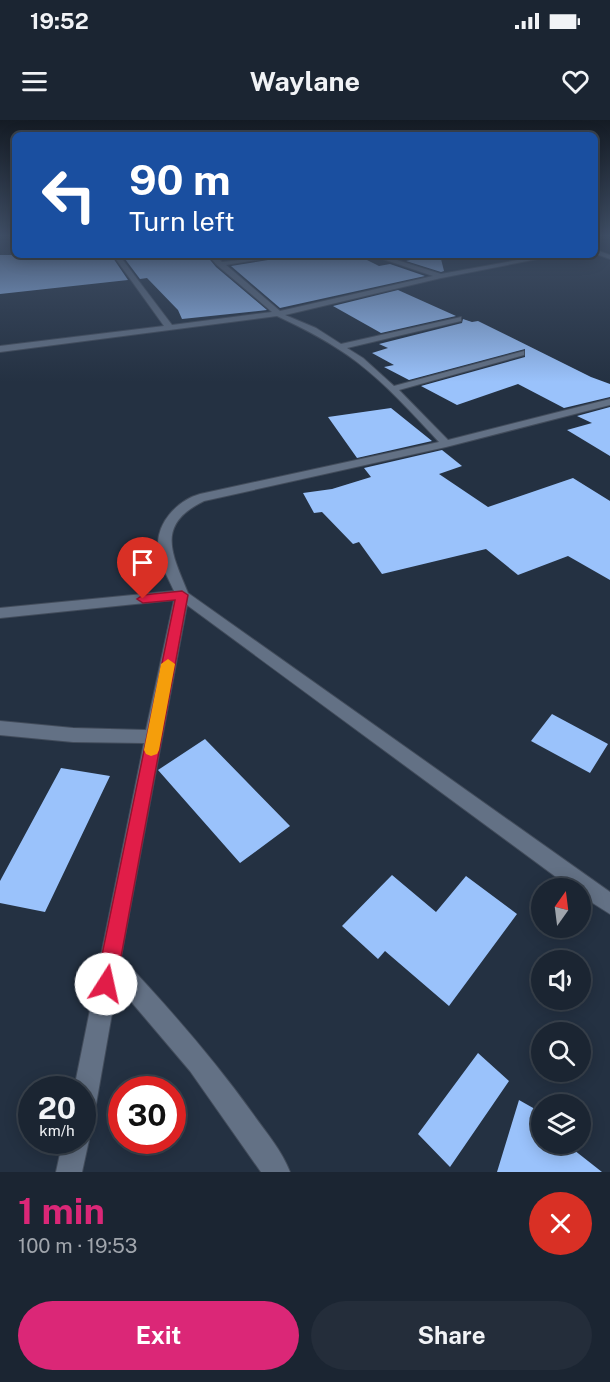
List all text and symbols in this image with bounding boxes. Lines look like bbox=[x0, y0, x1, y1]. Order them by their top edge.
text: 19:52 bbox=[30, 8, 89, 34]
icon: menu bbox=[18, 65, 51, 98]
text: Waylane bbox=[250, 65, 360, 97]
icon: heart bbox=[559, 65, 592, 98]
text: 90 m bbox=[129, 155, 231, 204]
icon: left bbox=[30, 156, 108, 234]
text: Turn left bbox=[129, 205, 235, 237]
pin bbox=[117, 537, 168, 599]
icon: arrive bbox=[126, 546, 159, 579]
north arrow bbox=[531, 878, 591, 938]
map controls bbox=[531, 878, 591, 1154]
button: sound bbox=[531, 950, 591, 1010]
position arrow bbox=[74, 952, 138, 1016]
button: search bbox=[531, 1022, 591, 1082]
speed limit sign: 30 bbox=[108, 1076, 186, 1154]
text: 20 bbox=[38, 1090, 76, 1126]
button: layers bbox=[531, 1094, 591, 1154]
text: km/h bbox=[39, 1122, 75, 1139]
text: 1 min bbox=[18, 1190, 105, 1232]
button: close bbox=[529, 1192, 592, 1255]
text: 100 m · 19:53 bbox=[18, 1234, 137, 1258]
button: Exit bbox=[18, 1301, 299, 1370]
button: Share bbox=[311, 1301, 592, 1370]

